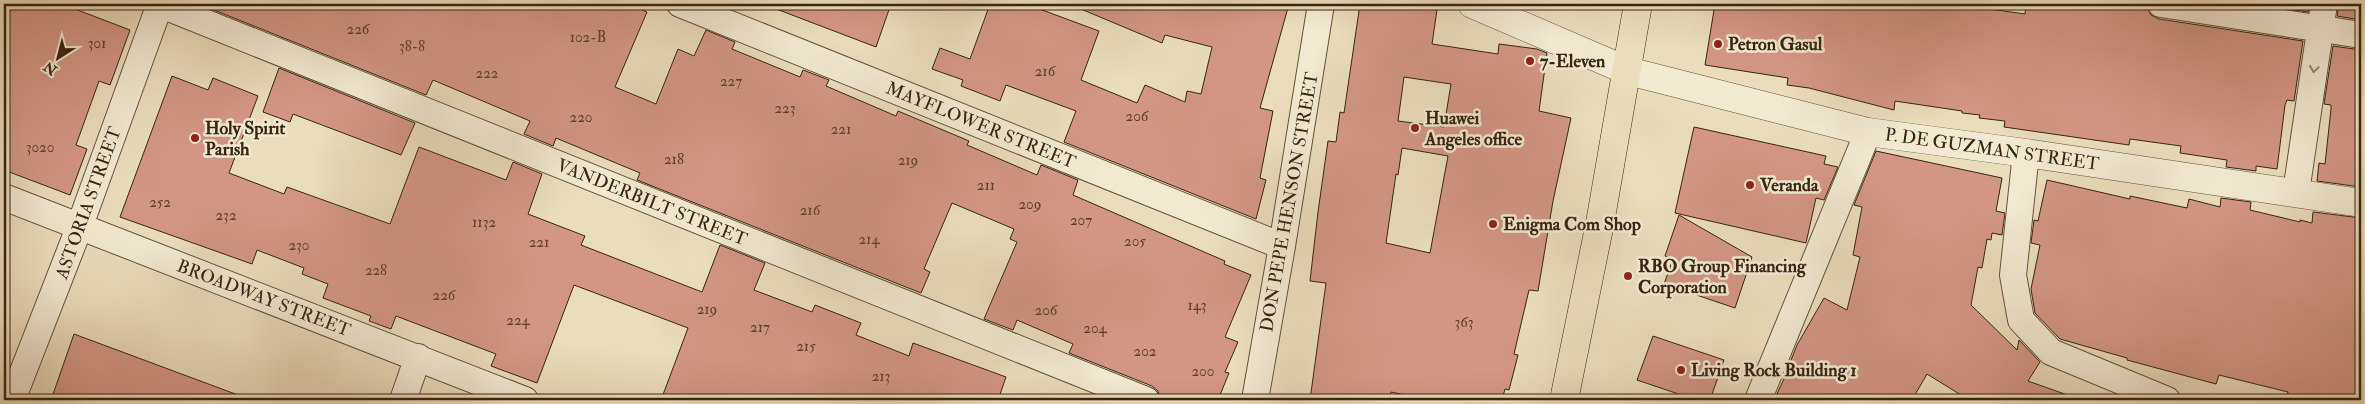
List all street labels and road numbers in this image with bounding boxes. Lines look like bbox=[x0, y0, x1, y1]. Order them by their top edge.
street label: DON PEPE HENSON STREET bbox=[1255, 70, 1324, 334]
street label: MAYFLOWER STREET bbox=[883, 77, 1080, 174]
street label: ASTORIA STREET bbox=[50, 123, 127, 283]
street label: P. DE GUZMAN STREET bbox=[1883, 123, 2101, 176]
street label: VANDERBILT STREET bbox=[553, 154, 751, 251]
street label: BROADWAY STREET bbox=[174, 255, 355, 342]

